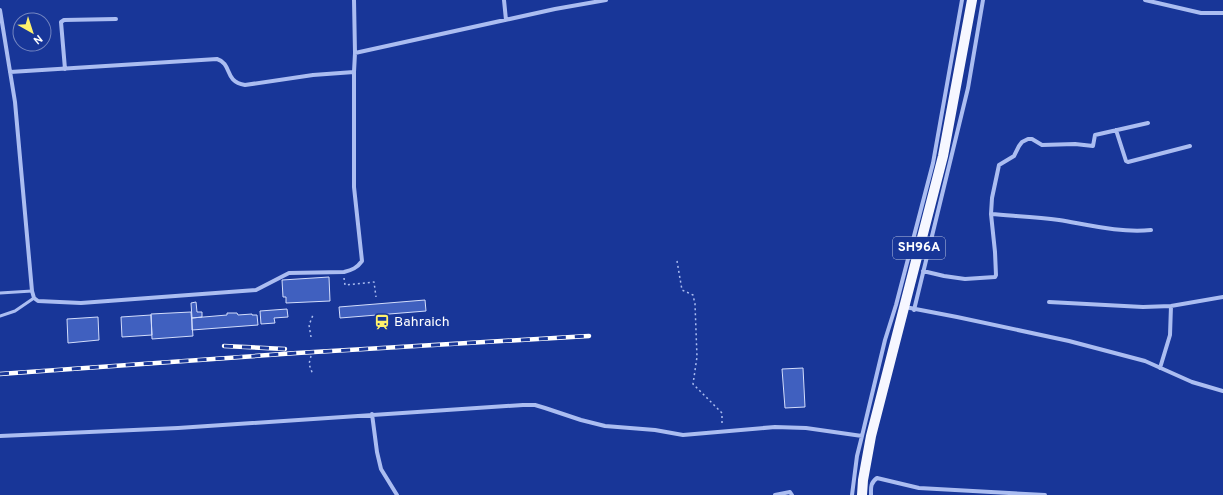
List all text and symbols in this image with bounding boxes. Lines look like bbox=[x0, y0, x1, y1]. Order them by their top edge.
north arrow bbox=[12, 12, 52, 52]
text: N bbox=[30, 31, 45, 47]
road number: SH96A bbox=[893, 237, 945, 259]
station icon: Bahraich bbox=[373, 313, 391, 331]
place label: Bahraich bbox=[394, 314, 450, 331]

